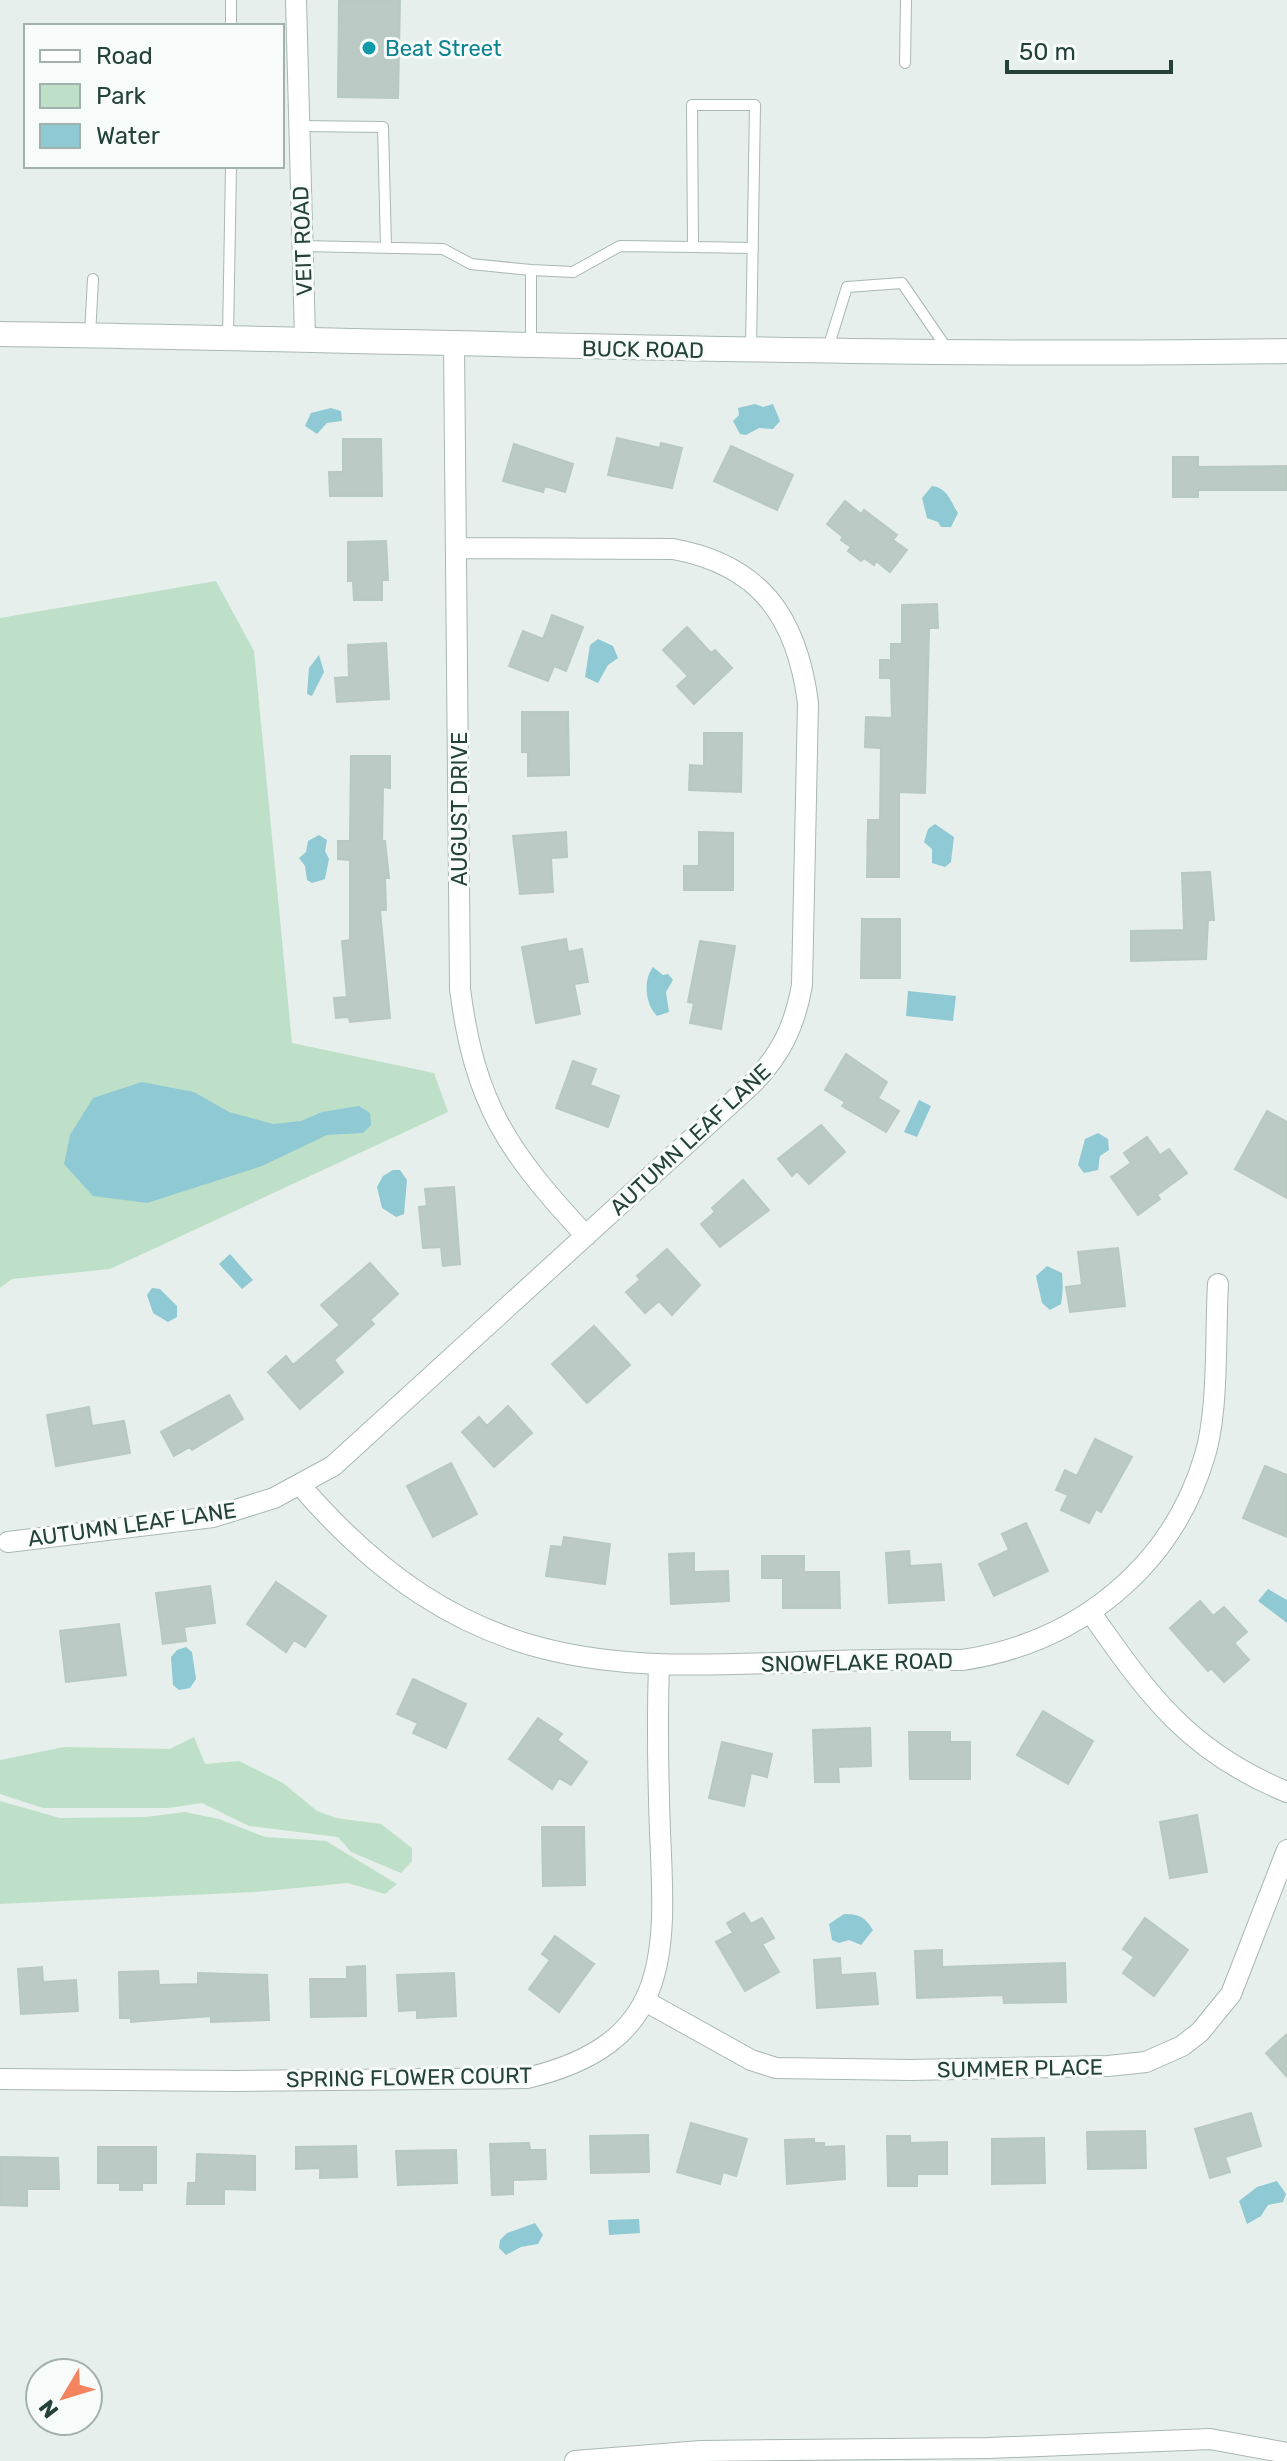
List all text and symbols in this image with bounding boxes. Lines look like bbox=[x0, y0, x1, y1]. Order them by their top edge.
legend bbox=[24, 24, 284, 168]
scale bar bbox=[1007, 24, 1171, 74]
place label: Beat Street bbox=[385, 35, 502, 62]
text: 50 m bbox=[1019, 38, 1076, 66]
marker: Beat Street bbox=[360, 39, 378, 57]
text: Road bbox=[96, 42, 153, 70]
text: Park bbox=[96, 82, 147, 110]
text: Water bbox=[96, 122, 160, 150]
street label: VEIT ROAD bbox=[287, 185, 318, 297]
street label: BUCK ROAD bbox=[582, 335, 704, 364]
street label: AUGUST DRIVE bbox=[446, 732, 473, 886]
street label: AUTUMN LEAF LANE bbox=[604, 1058, 776, 1221]
street label: AUTUMN LEAF LANE bbox=[26, 1496, 238, 1552]
street label: SNOWFLAKE ROAD bbox=[761, 1647, 953, 1678]
street label: SUMMER PLACE bbox=[937, 2054, 1103, 2083]
street label: SPRING FLOWER COURT bbox=[286, 2062, 533, 2093]
north arrow bbox=[24, 2357, 104, 2437]
text: N bbox=[33, 2394, 64, 2424]

